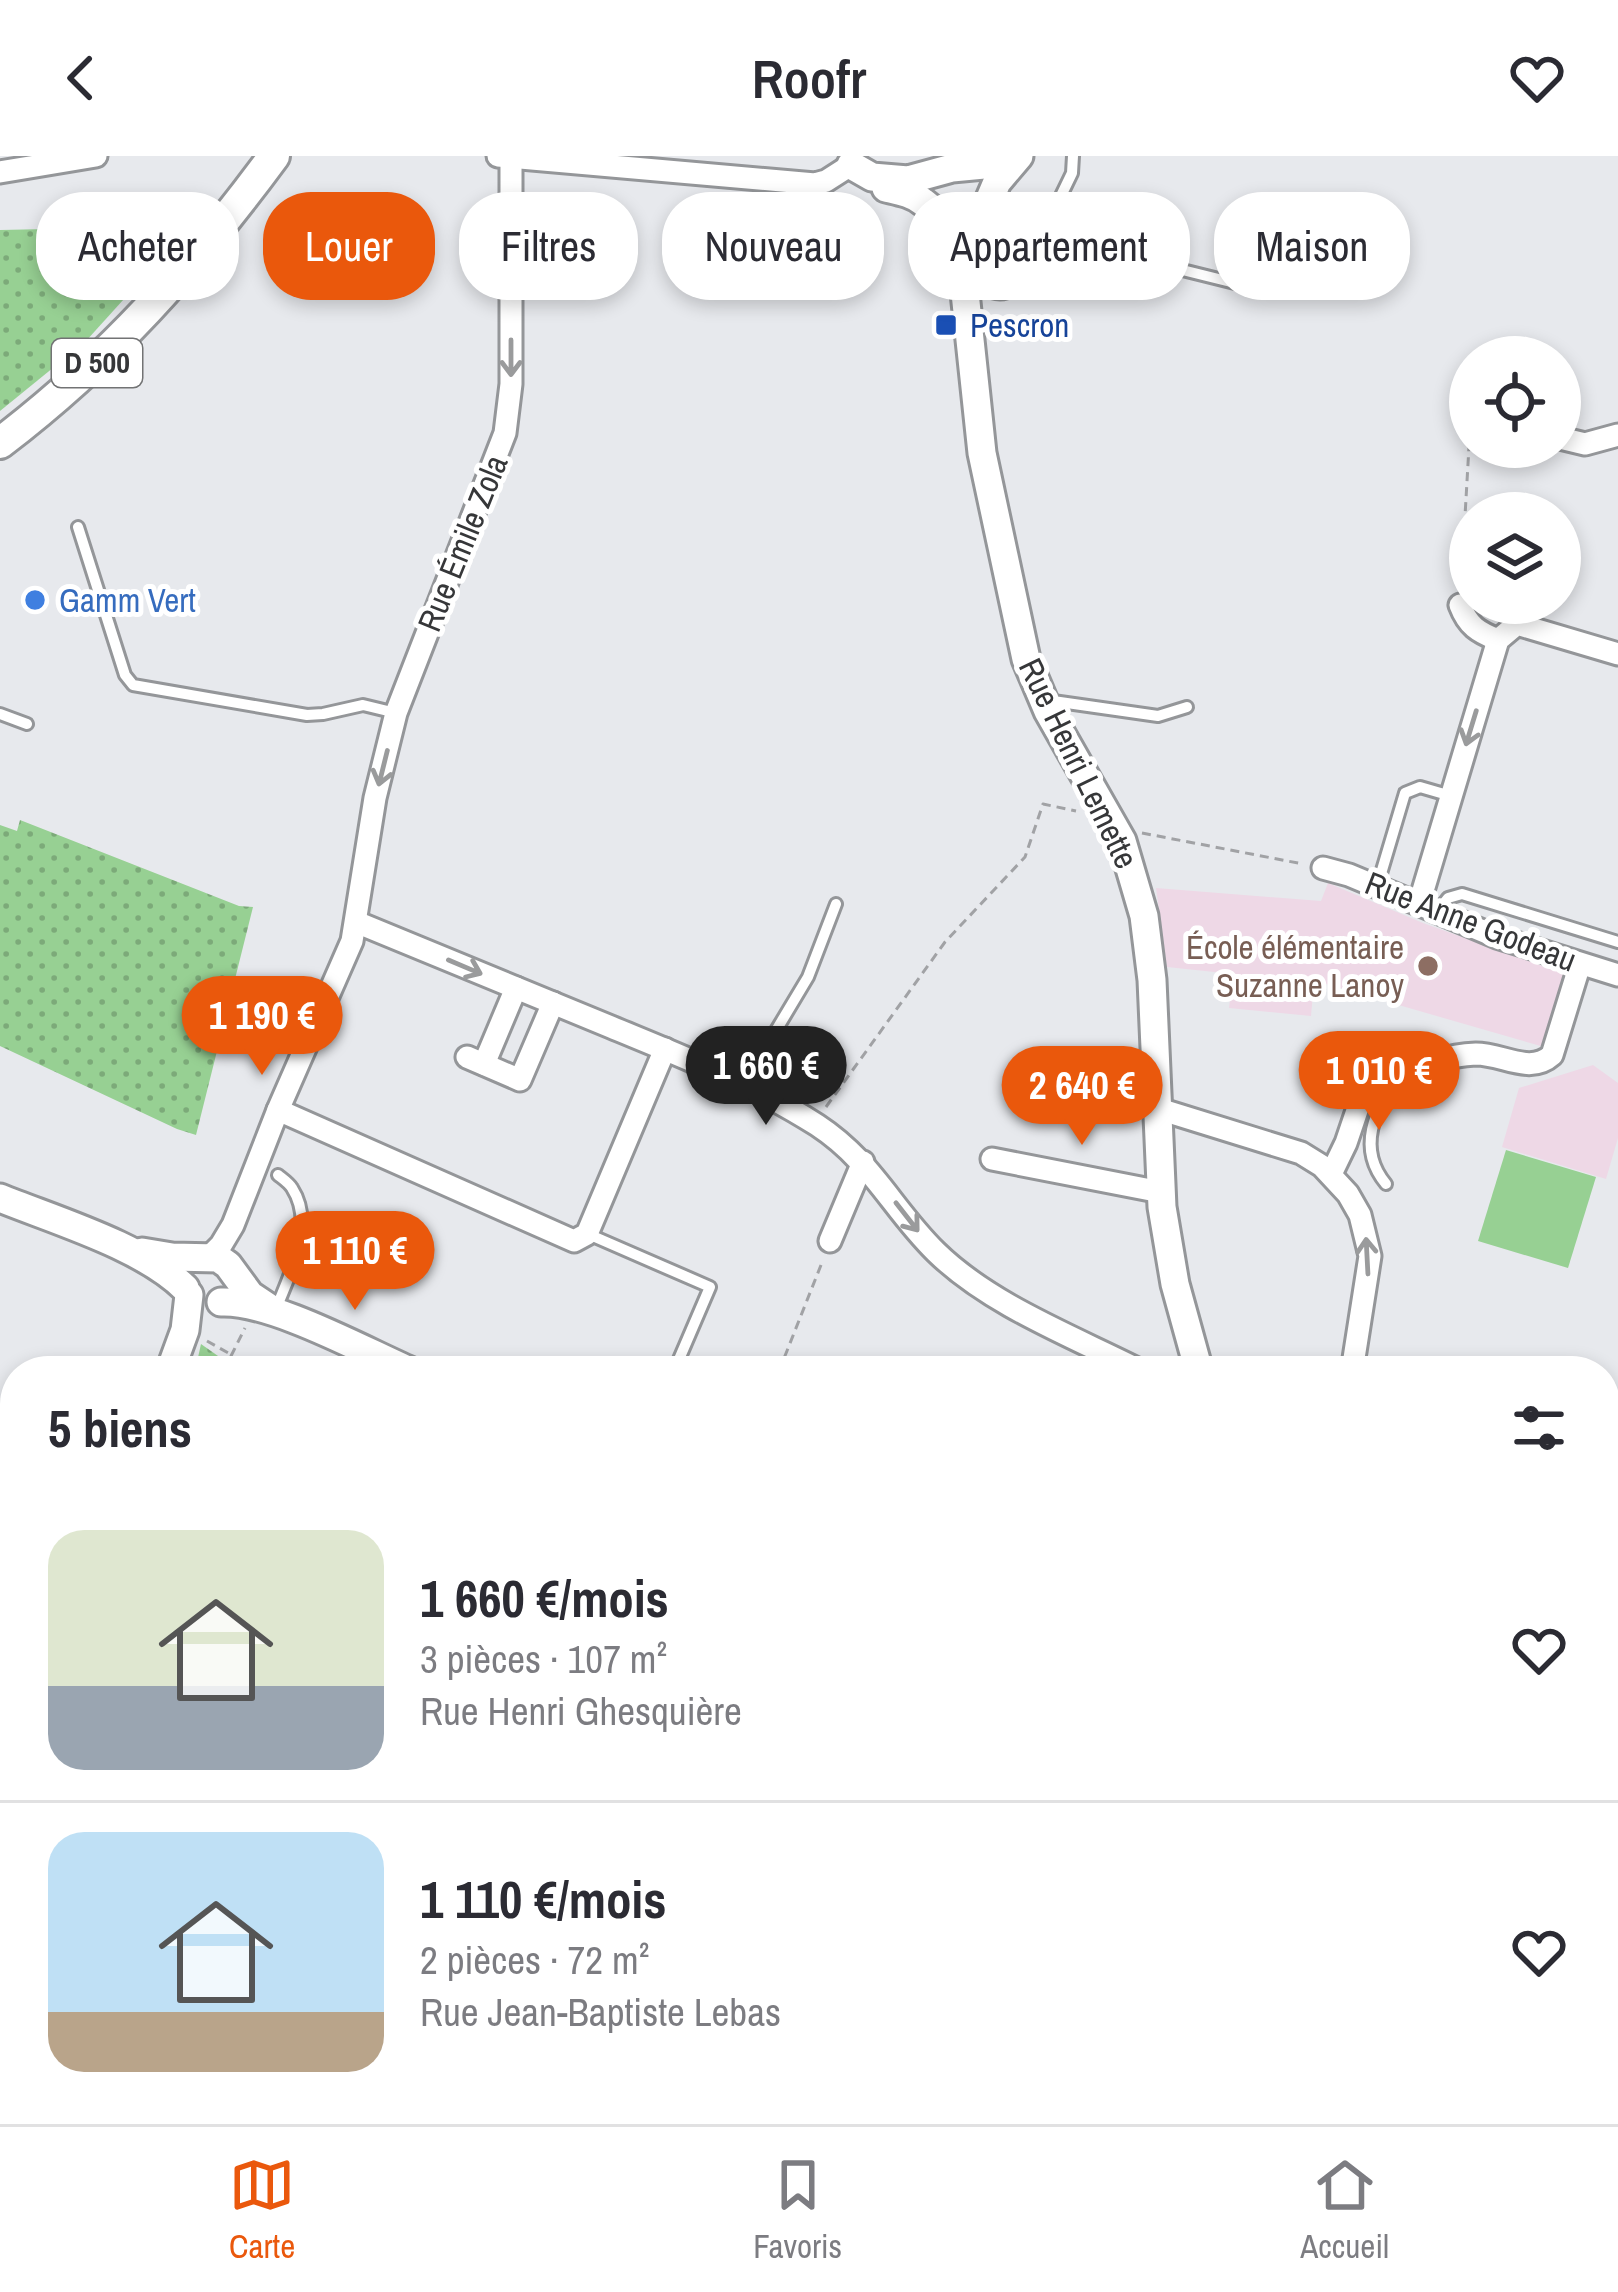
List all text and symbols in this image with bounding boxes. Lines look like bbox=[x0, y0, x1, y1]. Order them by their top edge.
text: Roofr bbox=[752, 42, 866, 115]
icon: back bbox=[48, 45, 114, 111]
icon: heart bbox=[1504, 45, 1570, 111]
chip: Acheter bbox=[36, 192, 239, 300]
chip: Louer bbox=[263, 192, 435, 300]
chip: Filtres bbox=[459, 192, 638, 300]
chip: Nouveau bbox=[662, 192, 884, 300]
chip: Appartement bbox=[908, 192, 1190, 300]
chip: Maison bbox=[1214, 192, 1410, 300]
place label: Pescron bbox=[970, 303, 1069, 347]
marker: Pescron bbox=[933, 312, 959, 338]
map controls bbox=[1449, 336, 1581, 624]
button: locate bbox=[1449, 336, 1581, 468]
one-way arrow bbox=[500, 338, 522, 377]
road number: D 500 bbox=[52, 339, 142, 387]
street label: Rue Émile Zola bbox=[407, 448, 517, 638]
button: layers bbox=[1449, 492, 1581, 624]
place label: Gamm Vert bbox=[59, 578, 196, 622]
marker: Gamm Vert bbox=[22, 587, 48, 613]
street label: Rue Henri Lemette bbox=[1009, 651, 1149, 875]
one-way arrow bbox=[1459, 708, 1481, 746]
one-way arrow bbox=[370, 748, 392, 786]
street label: Rue Anne Godeau bbox=[1359, 861, 1583, 981]
place label: École élémentaire Suzanne Lanoy bbox=[1186, 925, 1404, 1007]
marker: École élémentaire Suzanne Lanoy bbox=[1415, 953, 1441, 979]
one-way arrow bbox=[445, 958, 482, 979]
pin: 1 190 € bbox=[151, 976, 373, 1078]
text: 1 190 € bbox=[209, 989, 315, 1041]
pin: 1 660 € bbox=[655, 1026, 877, 1128]
pin: 1 010 € bbox=[1268, 1031, 1490, 1133]
text: 1 660 € bbox=[713, 1039, 819, 1091]
text: 1 010 € bbox=[1326, 1044, 1432, 1096]
pin: 2 640 € bbox=[971, 1046, 1193, 1148]
text: 2 640 € bbox=[1029, 1059, 1135, 1111]
one-way arrow bbox=[893, 1200, 920, 1232]
pin: 1 110 € bbox=[244, 1211, 466, 1313]
text: 1 110 € bbox=[303, 1224, 407, 1276]
one-way arrow bbox=[1356, 1237, 1379, 1276]
text: 5 biens bbox=[48, 1394, 192, 1463]
icon: filters bbox=[1506, 1395, 1572, 1461]
text: 1 660 €/mois bbox=[420, 1564, 669, 1633]
icon: home bbox=[144, 1578, 288, 1722]
icon: heart bbox=[1506, 1617, 1572, 1683]
text: 3 pièces · 107 m² bbox=[420, 1633, 667, 1685]
text: Rue Henri Ghesquière bbox=[420, 1685, 742, 1737]
text: 1 110 €/mois bbox=[420, 1865, 666, 1934]
icon: home bbox=[144, 1880, 288, 2024]
icon: heart bbox=[1506, 1919, 1572, 1985]
text: 2 pièces · 72 m² bbox=[420, 1934, 649, 1986]
text: Rue Jean-Baptiste Lebas bbox=[420, 1986, 781, 2038]
tab: Carte bbox=[229, 2152, 295, 2268]
tab: Favoris bbox=[753, 2152, 842, 2268]
tab: Accueil bbox=[1300, 2152, 1389, 2268]

